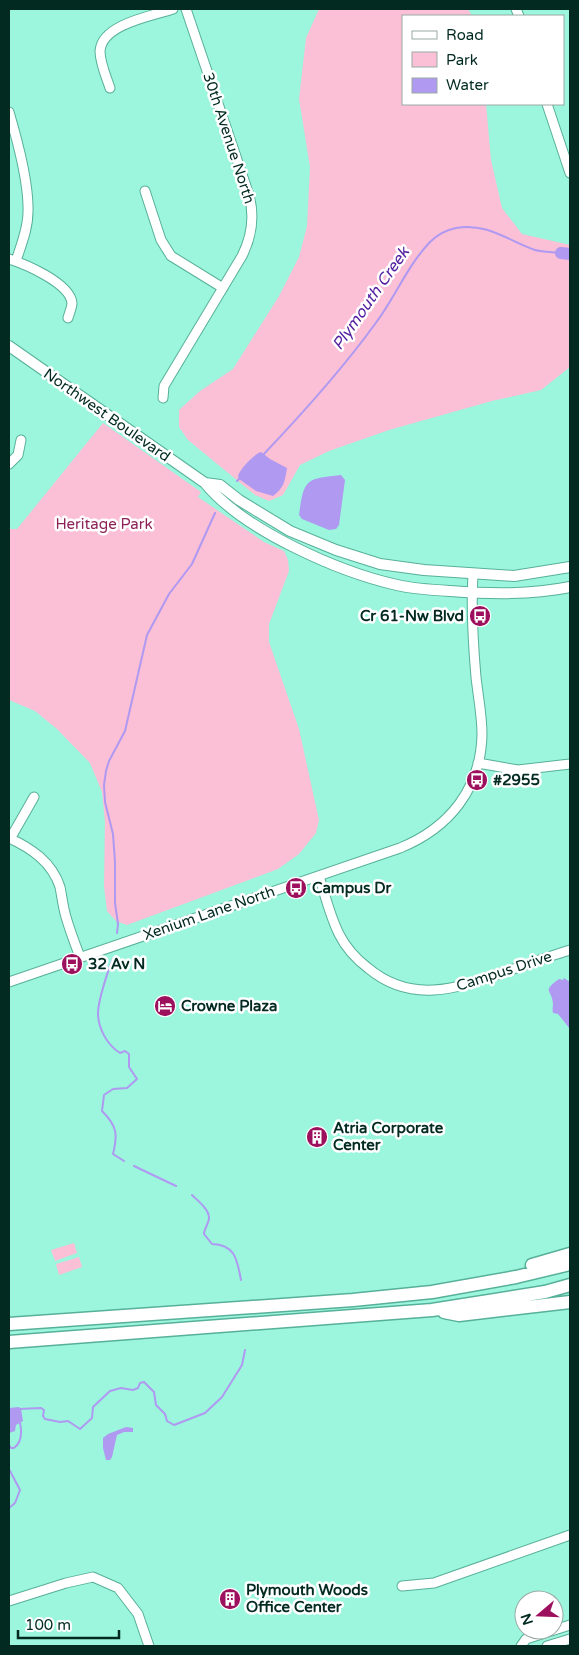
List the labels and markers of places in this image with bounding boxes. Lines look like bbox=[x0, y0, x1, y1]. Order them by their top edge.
bus stop icon: Cr 61-Nw Blvd bbox=[468, 604, 492, 628]
place label: Cr 61-Nw Blvd bbox=[360, 607, 464, 625]
bus stop icon: #2955 bbox=[465, 768, 489, 792]
place label: #2955 bbox=[493, 771, 540, 789]
bus stop icon: Campus Dr bbox=[284, 876, 308, 900]
place label: Campus Dr bbox=[312, 879, 391, 898]
bus stop icon: 32 Av N bbox=[60, 952, 84, 976]
place label: 32 Av N bbox=[88, 955, 145, 973]
hotel icon: Crowne Plaza bbox=[153, 994, 177, 1018]
place label: Crowne Plaza bbox=[181, 997, 277, 1015]
place label: Atria Corporate Center bbox=[333, 1119, 444, 1154]
building icon: Atria Corporate Center bbox=[305, 1125, 329, 1149]
place label: Plymouth Woods Office Center bbox=[246, 1581, 368, 1616]
building icon: Plymouth Woods Office Center bbox=[218, 1587, 242, 1611]

